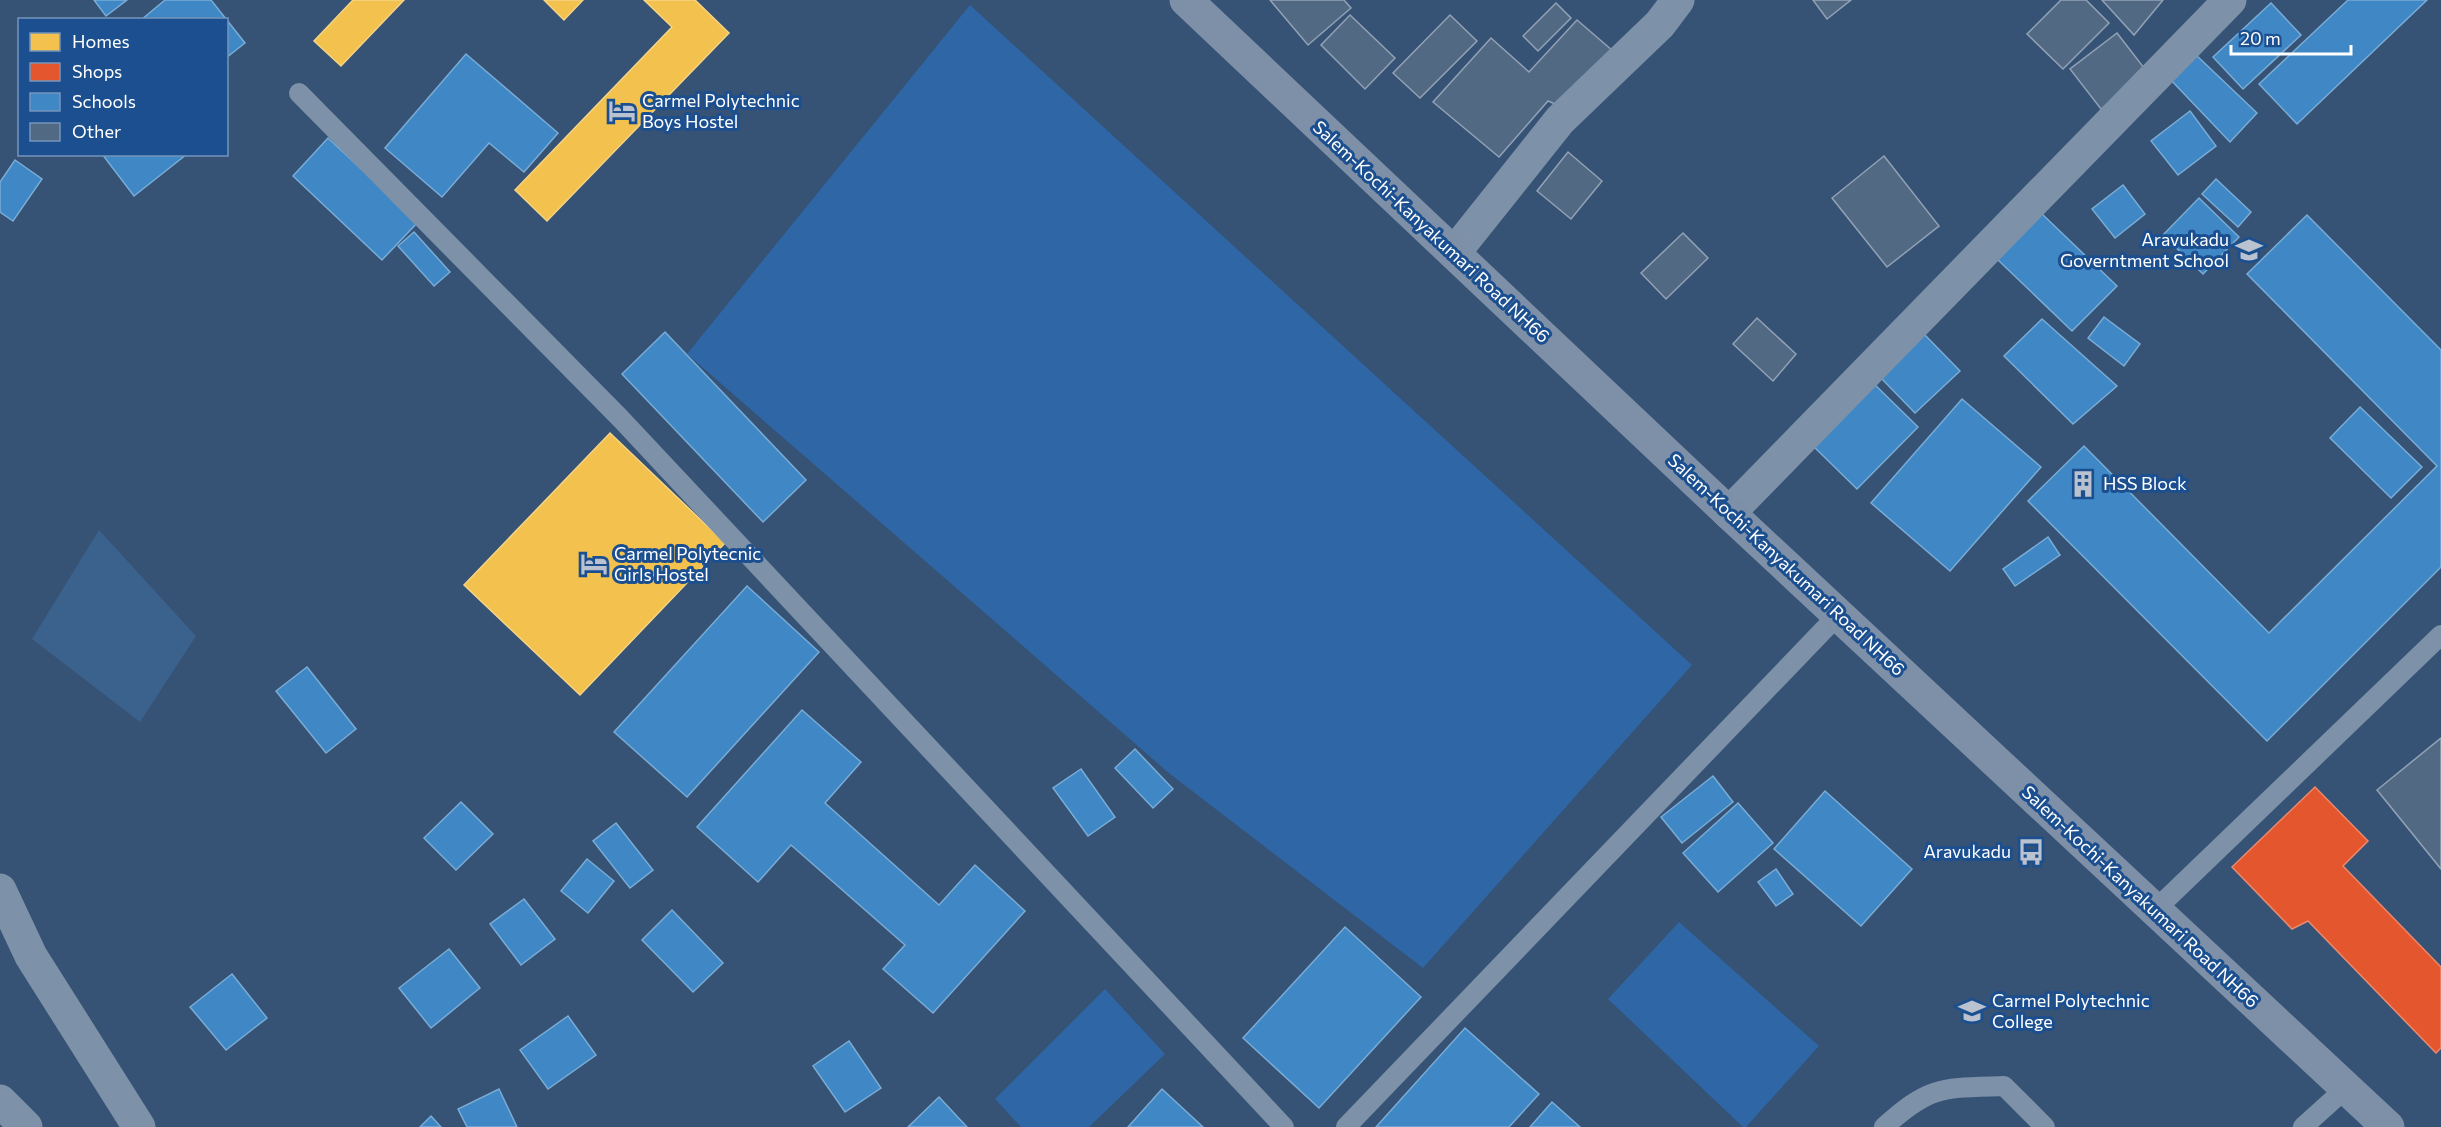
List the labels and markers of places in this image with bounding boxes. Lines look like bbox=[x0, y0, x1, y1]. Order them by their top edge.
place label: Carmel Polytechnic Boys Hostel bbox=[642, 89, 800, 132]
hotel icon: Carmel Polytechnic Boys Hostel bbox=[607, 96, 637, 126]
place label: Aravukadu Governtment School bbox=[2060, 228, 2229, 271]
school or university icon: Aravukadu Governtment School bbox=[2234, 235, 2264, 265]
building icon: HSS Block bbox=[2068, 469, 2098, 499]
place label: HSS Block bbox=[2103, 472, 2187, 494]
place label: Carmel Polytecnic Girls Hostel bbox=[614, 542, 761, 585]
hotel icon: Carmel Polytecnic Girls Hostel bbox=[579, 549, 609, 579]
bus stop icon: Aravukadu bbox=[2016, 837, 2046, 867]
place label: Aravukadu bbox=[1923, 840, 2011, 862]
place label: Carmel Polytechnic College bbox=[1992, 989, 2150, 1032]
school or university icon: Carmel Polytechnic College bbox=[1957, 996, 1987, 1026]

